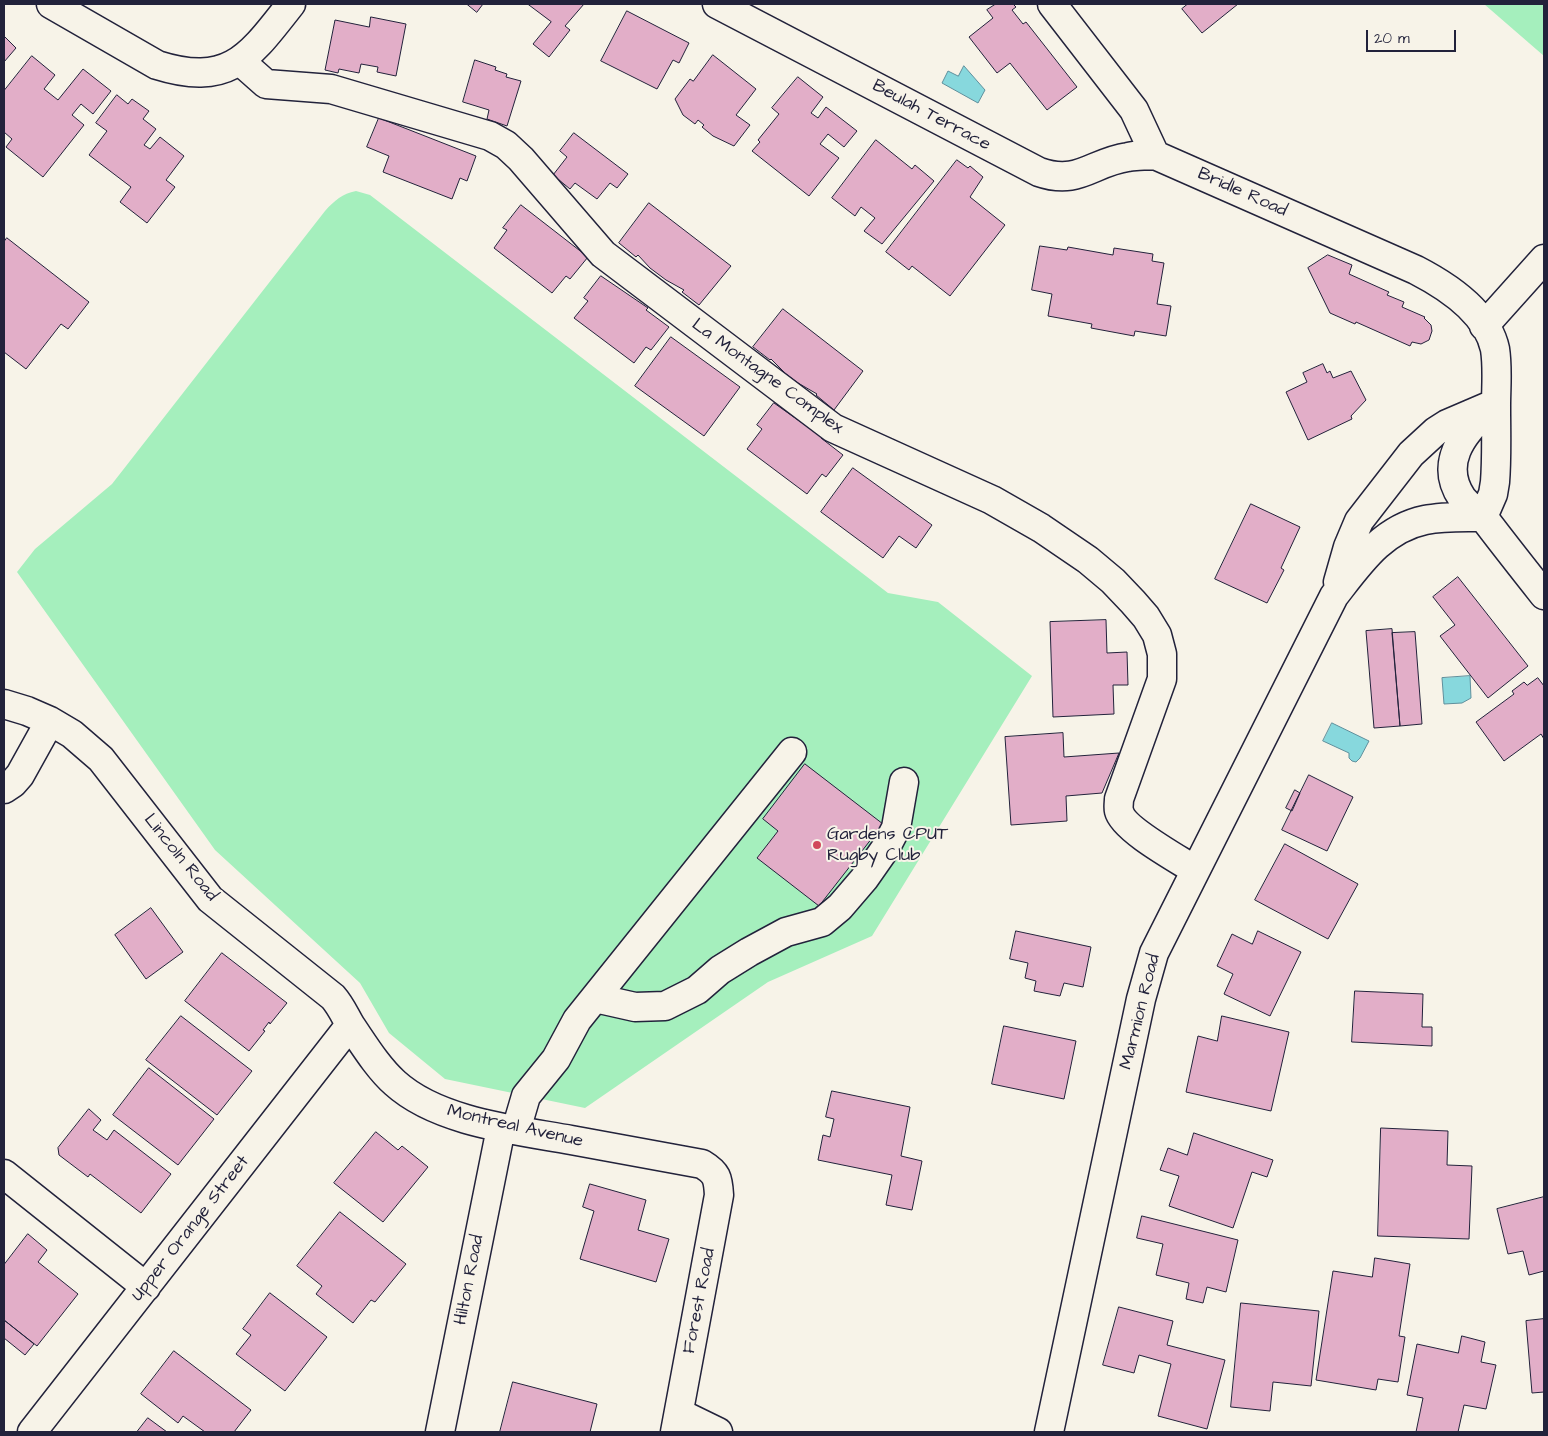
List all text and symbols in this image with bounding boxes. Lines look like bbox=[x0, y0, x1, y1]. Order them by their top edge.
scale bar bbox=[1368, 20, 1458, 52]
text: 20 m bbox=[1374, 28, 1410, 49]
street label: Beulah Terrace bbox=[868, 76, 994, 156]
street label: Bridle Road bbox=[1194, 164, 1290, 222]
street label: La Montagne Complex bbox=[687, 315, 847, 439]
street label: Lincoln Road bbox=[138, 810, 222, 906]
place label: Gardens CPUT Rugby Club bbox=[827, 824, 948, 866]
marker: Gardens CPUT Rugby Club bbox=[811, 839, 823, 851]
street label: Marmion Road bbox=[1116, 952, 1166, 1072]
street label: Montreal Avenue bbox=[445, 1101, 585, 1153]
street label: Upper Orange Street bbox=[127, 1152, 255, 1306]
street label: Hilton Road bbox=[451, 1233, 489, 1327]
street label: Forest Road bbox=[679, 1246, 721, 1356]

